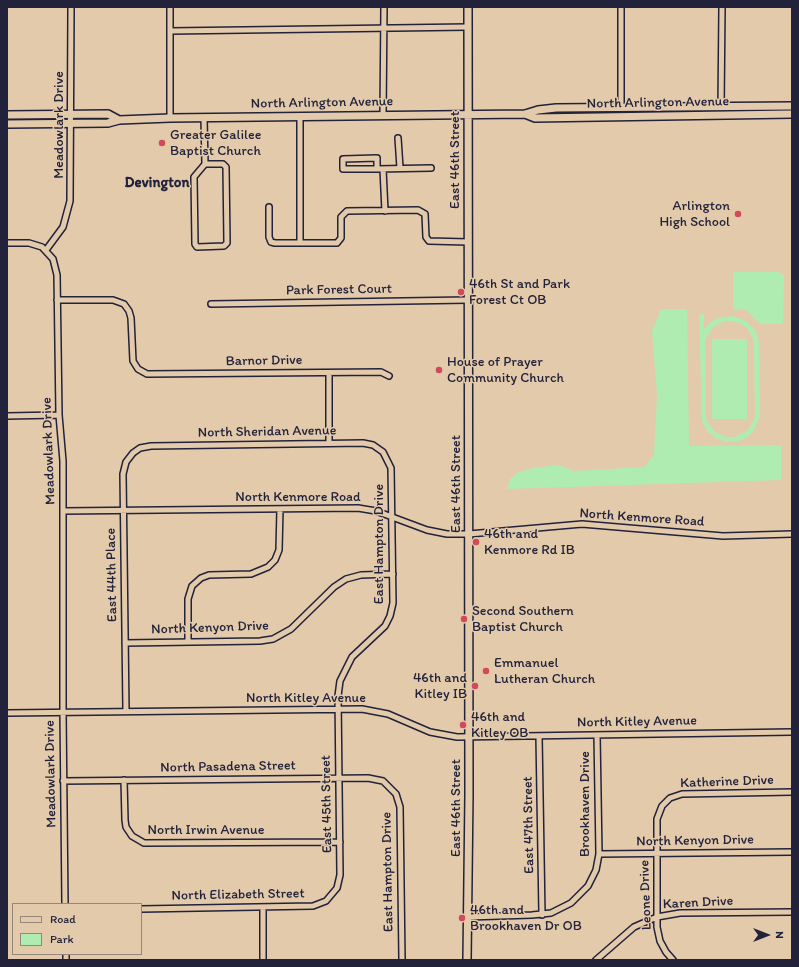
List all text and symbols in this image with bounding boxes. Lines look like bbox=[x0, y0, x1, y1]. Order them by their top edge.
street label: Meadowlark Drive bbox=[51, 71, 67, 179]
street label: North Arlington Avenue bbox=[251, 93, 393, 113]
street label: North Arlington Avenue bbox=[587, 93, 729, 113]
street label: East 46th Street bbox=[447, 111, 463, 209]
place label: Greater Galilee Baptist Church bbox=[170, 127, 261, 160]
marker: Greater Galilee Baptist Church bbox=[157, 138, 167, 148]
district label: Devington bbox=[125, 174, 189, 192]
place label: Arlington High School bbox=[659, 198, 730, 230]
marker: Arlington High School bbox=[733, 209, 743, 219]
place label: 46th St and Park Forest Ct OB bbox=[469, 276, 570, 308]
street label: Park Forest Court bbox=[286, 281, 392, 299]
marker: 46th St and Park Forest Ct OB bbox=[456, 287, 466, 297]
street label: Barnor Drive bbox=[225, 352, 303, 370]
place label: House of Prayer Community Church bbox=[447, 354, 564, 386]
marker: House of Prayer Community Church bbox=[434, 365, 444, 375]
street label: Meadowlark Drive bbox=[39, 397, 59, 505]
street label: North Sheridan Avenue bbox=[198, 422, 336, 442]
street label: East 46th Street bbox=[448, 435, 464, 533]
street label: East Hampton Drive bbox=[371, 484, 387, 604]
street label: North Kenmore Road bbox=[235, 489, 361, 505]
street label: North Kenmore Road bbox=[579, 505, 705, 531]
place label: 46th and Kenmore Rd IB bbox=[484, 526, 575, 558]
street label: East 44th Place bbox=[103, 528, 121, 622]
marker: 46th and Kenmore Rd IB bbox=[471, 537, 481, 547]
place label: Second Southern Baptist Church bbox=[472, 603, 574, 636]
marker: Second Southern Baptist Church bbox=[459, 614, 469, 624]
street label: North Kenyon Drive bbox=[151, 618, 269, 638]
place label: Emmanuel Lutheran Church bbox=[494, 655, 595, 688]
marker: Emmanuel Lutheran Church bbox=[481, 666, 491, 676]
place label: 46th and Kitley IB bbox=[413, 670, 467, 702]
marker: 46th and Kitley IB bbox=[470, 681, 480, 691]
street label: North Kitley Avenue bbox=[246, 690, 366, 706]
place label: 46th and Kitley OB bbox=[471, 709, 528, 742]
street label: North Kitley Avenue bbox=[577, 713, 697, 731]
street label: Meadowlark Drive bbox=[42, 720, 60, 828]
marker: 46th and Kitley OB bbox=[458, 720, 468, 730]
street label: Brookhaven Drive bbox=[577, 751, 593, 857]
street label: East 45th Street bbox=[318, 755, 336, 853]
street label: North Pasadena Street bbox=[160, 757, 296, 777]
street label: East 46th Street bbox=[448, 759, 464, 857]
street label: Katherine Drive bbox=[680, 772, 774, 792]
street label: East 47th Street bbox=[520, 776, 538, 874]
street label: East Hampton Drive bbox=[379, 812, 397, 932]
street label: North Irwin Avenue bbox=[148, 822, 264, 838]
street label: North Kenyon Drive bbox=[636, 832, 754, 850]
street label: Leone Drive bbox=[636, 860, 656, 930]
street label: North Elizabeth Street bbox=[171, 885, 305, 905]
street label: Karen Drive bbox=[662, 893, 734, 913]
place label: 46th and Brookhaven Dr OB bbox=[470, 902, 582, 934]
legend bbox=[12, 903, 142, 955]
text: Road bbox=[50, 912, 76, 926]
marker: 46th and Brookhaven Dr OB bbox=[457, 913, 467, 923]
north arrow bbox=[747, 915, 787, 955]
text: N bbox=[773, 931, 786, 939]
text: Park bbox=[50, 932, 74, 946]

